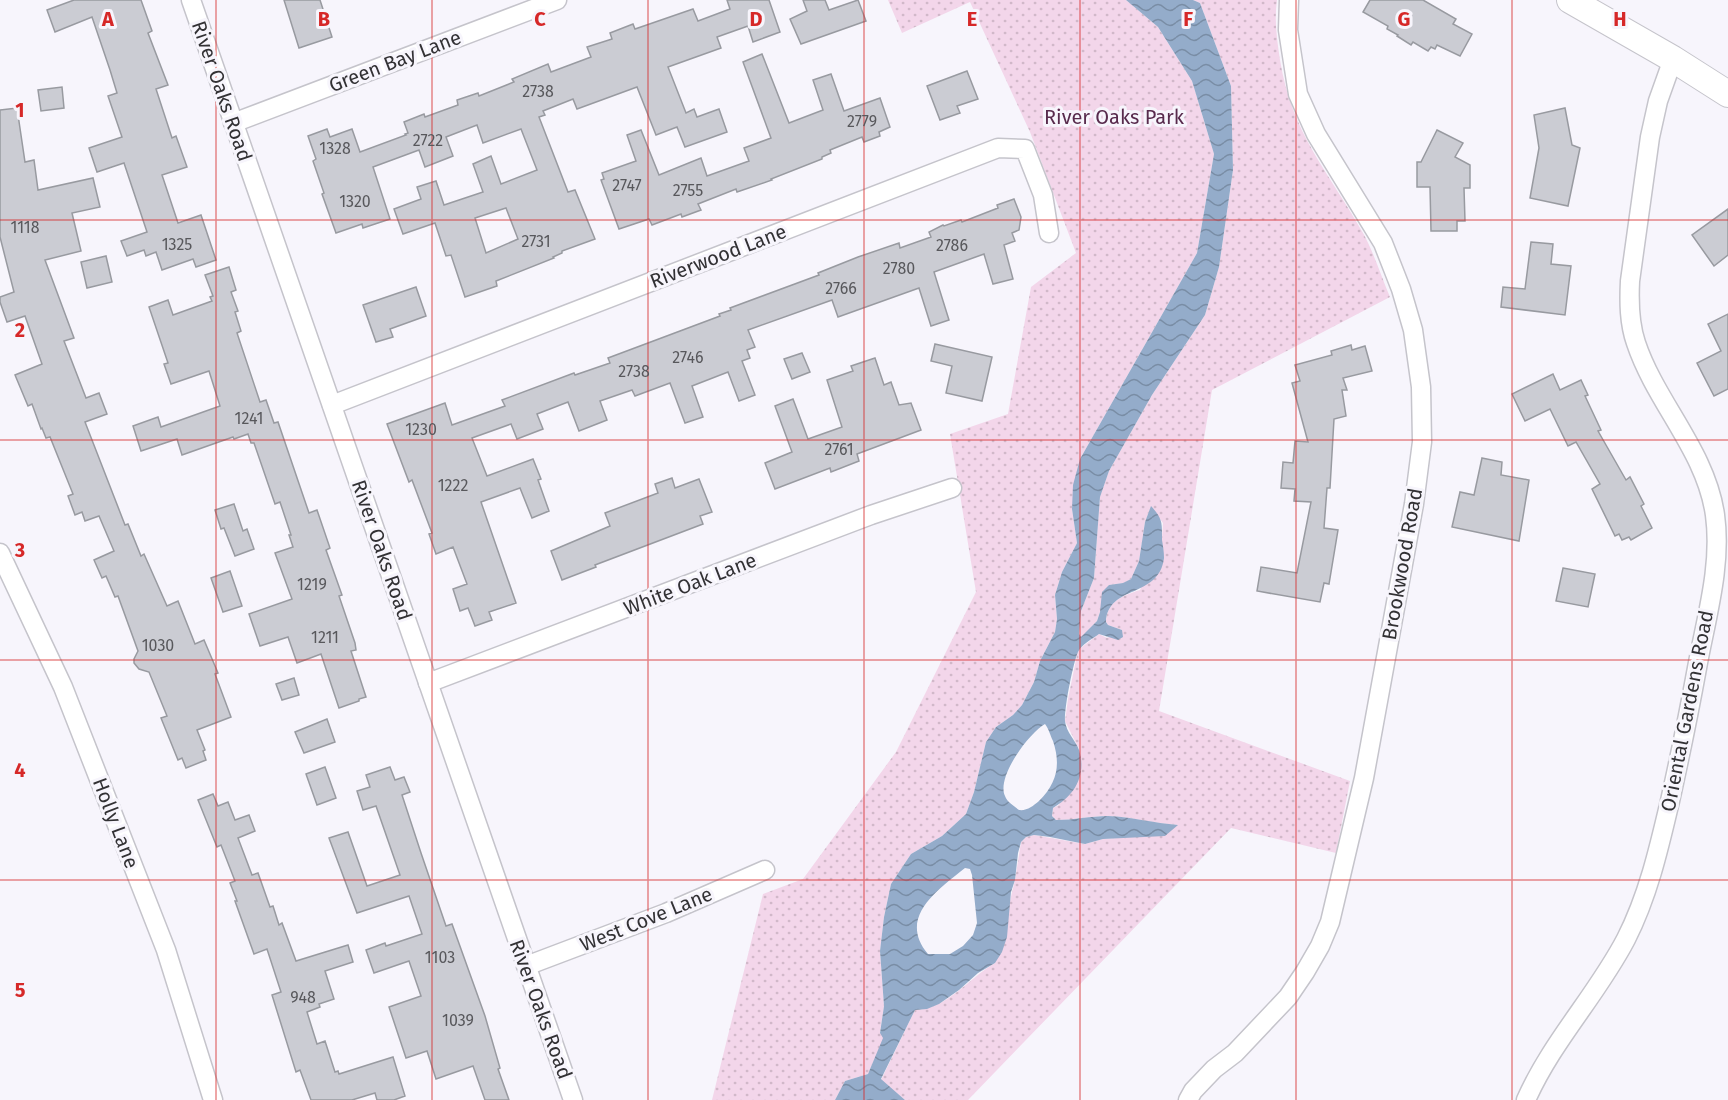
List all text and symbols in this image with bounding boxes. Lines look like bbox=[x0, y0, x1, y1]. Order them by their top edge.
text: A bbox=[101, 7, 115, 31]
text: B bbox=[318, 7, 330, 31]
text: C bbox=[534, 7, 546, 31]
text: D bbox=[749, 7, 763, 31]
text: E bbox=[967, 7, 977, 31]
text: F bbox=[1183, 7, 1193, 31]
text: G bbox=[1398, 7, 1410, 31]
text: H bbox=[1613, 7, 1627, 31]
street label: River Oaks Road bbox=[187, 18, 257, 164]
street label: Green Bay Lane bbox=[325, 25, 465, 97]
house number: 2738 bbox=[522, 82, 554, 101]
text: 1 bbox=[15, 98, 25, 122]
park label: River Oaks Park bbox=[1044, 105, 1185, 129]
house number: 2779 bbox=[847, 112, 877, 131]
house number: 2722 bbox=[413, 131, 443, 150]
house number: 1328 bbox=[319, 139, 351, 158]
house number: 2747 bbox=[612, 176, 642, 195]
house number: 2755 bbox=[673, 181, 703, 200]
house number: 1320 bbox=[339, 192, 371, 211]
house number: 1118 bbox=[10, 218, 40, 237]
street label: Riverwood Lane bbox=[646, 219, 790, 293]
house number: 2731 bbox=[521, 232, 551, 251]
house number: 1325 bbox=[162, 235, 192, 254]
house number: 2786 bbox=[936, 236, 968, 255]
house number: 2780 bbox=[883, 259, 915, 278]
house number: 2766 bbox=[825, 279, 857, 298]
text: 2 bbox=[15, 318, 25, 342]
house number: 2746 bbox=[672, 348, 704, 367]
house number: 2738 bbox=[618, 362, 650, 381]
house number: 1241 bbox=[235, 409, 263, 428]
house number: 1230 bbox=[405, 420, 437, 439]
house number: 2761 bbox=[824, 440, 854, 459]
house number: 1222 bbox=[438, 476, 468, 495]
street label: River Oaks Road bbox=[347, 477, 417, 623]
street label: Brookwood Road bbox=[1377, 486, 1427, 642]
text: 3 bbox=[14, 538, 25, 562]
street label: White Oak Lane bbox=[620, 548, 760, 620]
house number: 1219 bbox=[297, 575, 327, 594]
street label: Oriental Gardens Road bbox=[1656, 608, 1718, 814]
house number: 1211 bbox=[311, 628, 339, 647]
house number: 1030 bbox=[142, 636, 174, 655]
text: 4 bbox=[14, 758, 26, 782]
street label: Holly Lane bbox=[88, 774, 144, 872]
street label: West Cove Lane bbox=[576, 882, 716, 956]
street label: River Oaks Road bbox=[505, 936, 577, 1082]
house number: 1103 bbox=[425, 948, 455, 967]
text: 5 bbox=[15, 978, 26, 1002]
house number: 948 bbox=[290, 988, 316, 1007]
house number: 1039 bbox=[442, 1011, 474, 1030]

